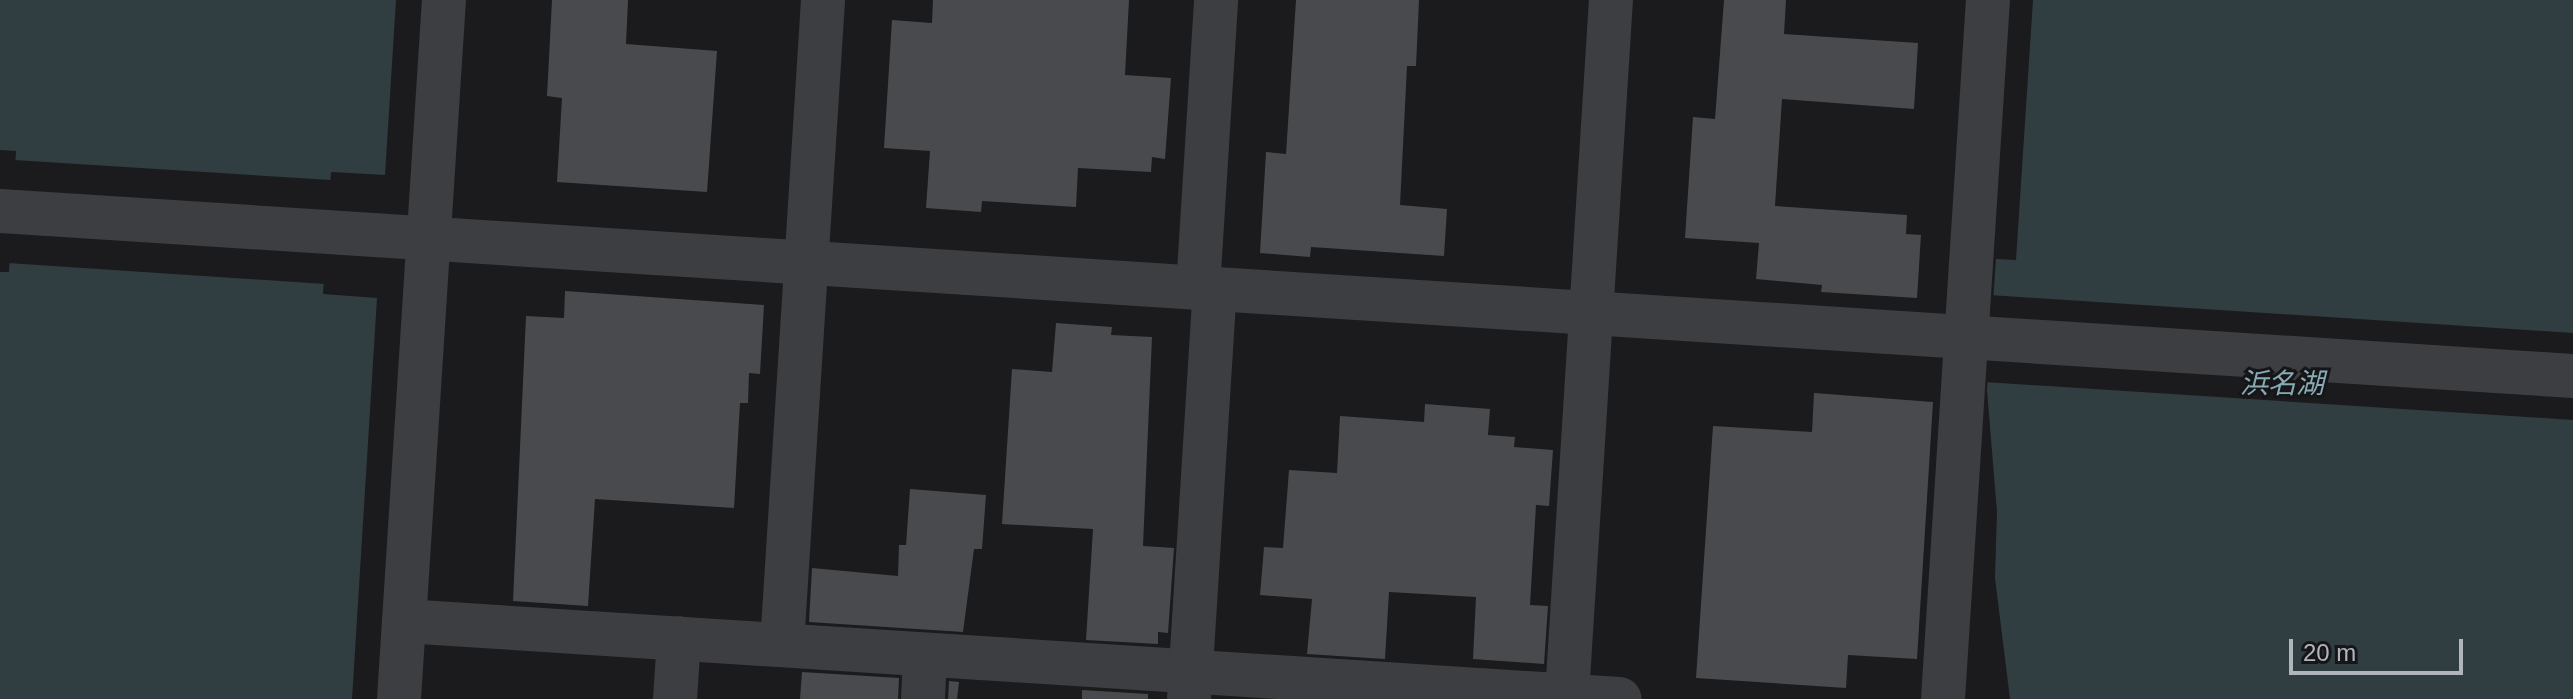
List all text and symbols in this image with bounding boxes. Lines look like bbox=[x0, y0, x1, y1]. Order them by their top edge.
water label: 浜名湖 bbox=[2240, 367, 2324, 401]
scale bar bbox=[2293, 623, 2467, 673]
text: 20 m bbox=[2303, 639, 2356, 666]

